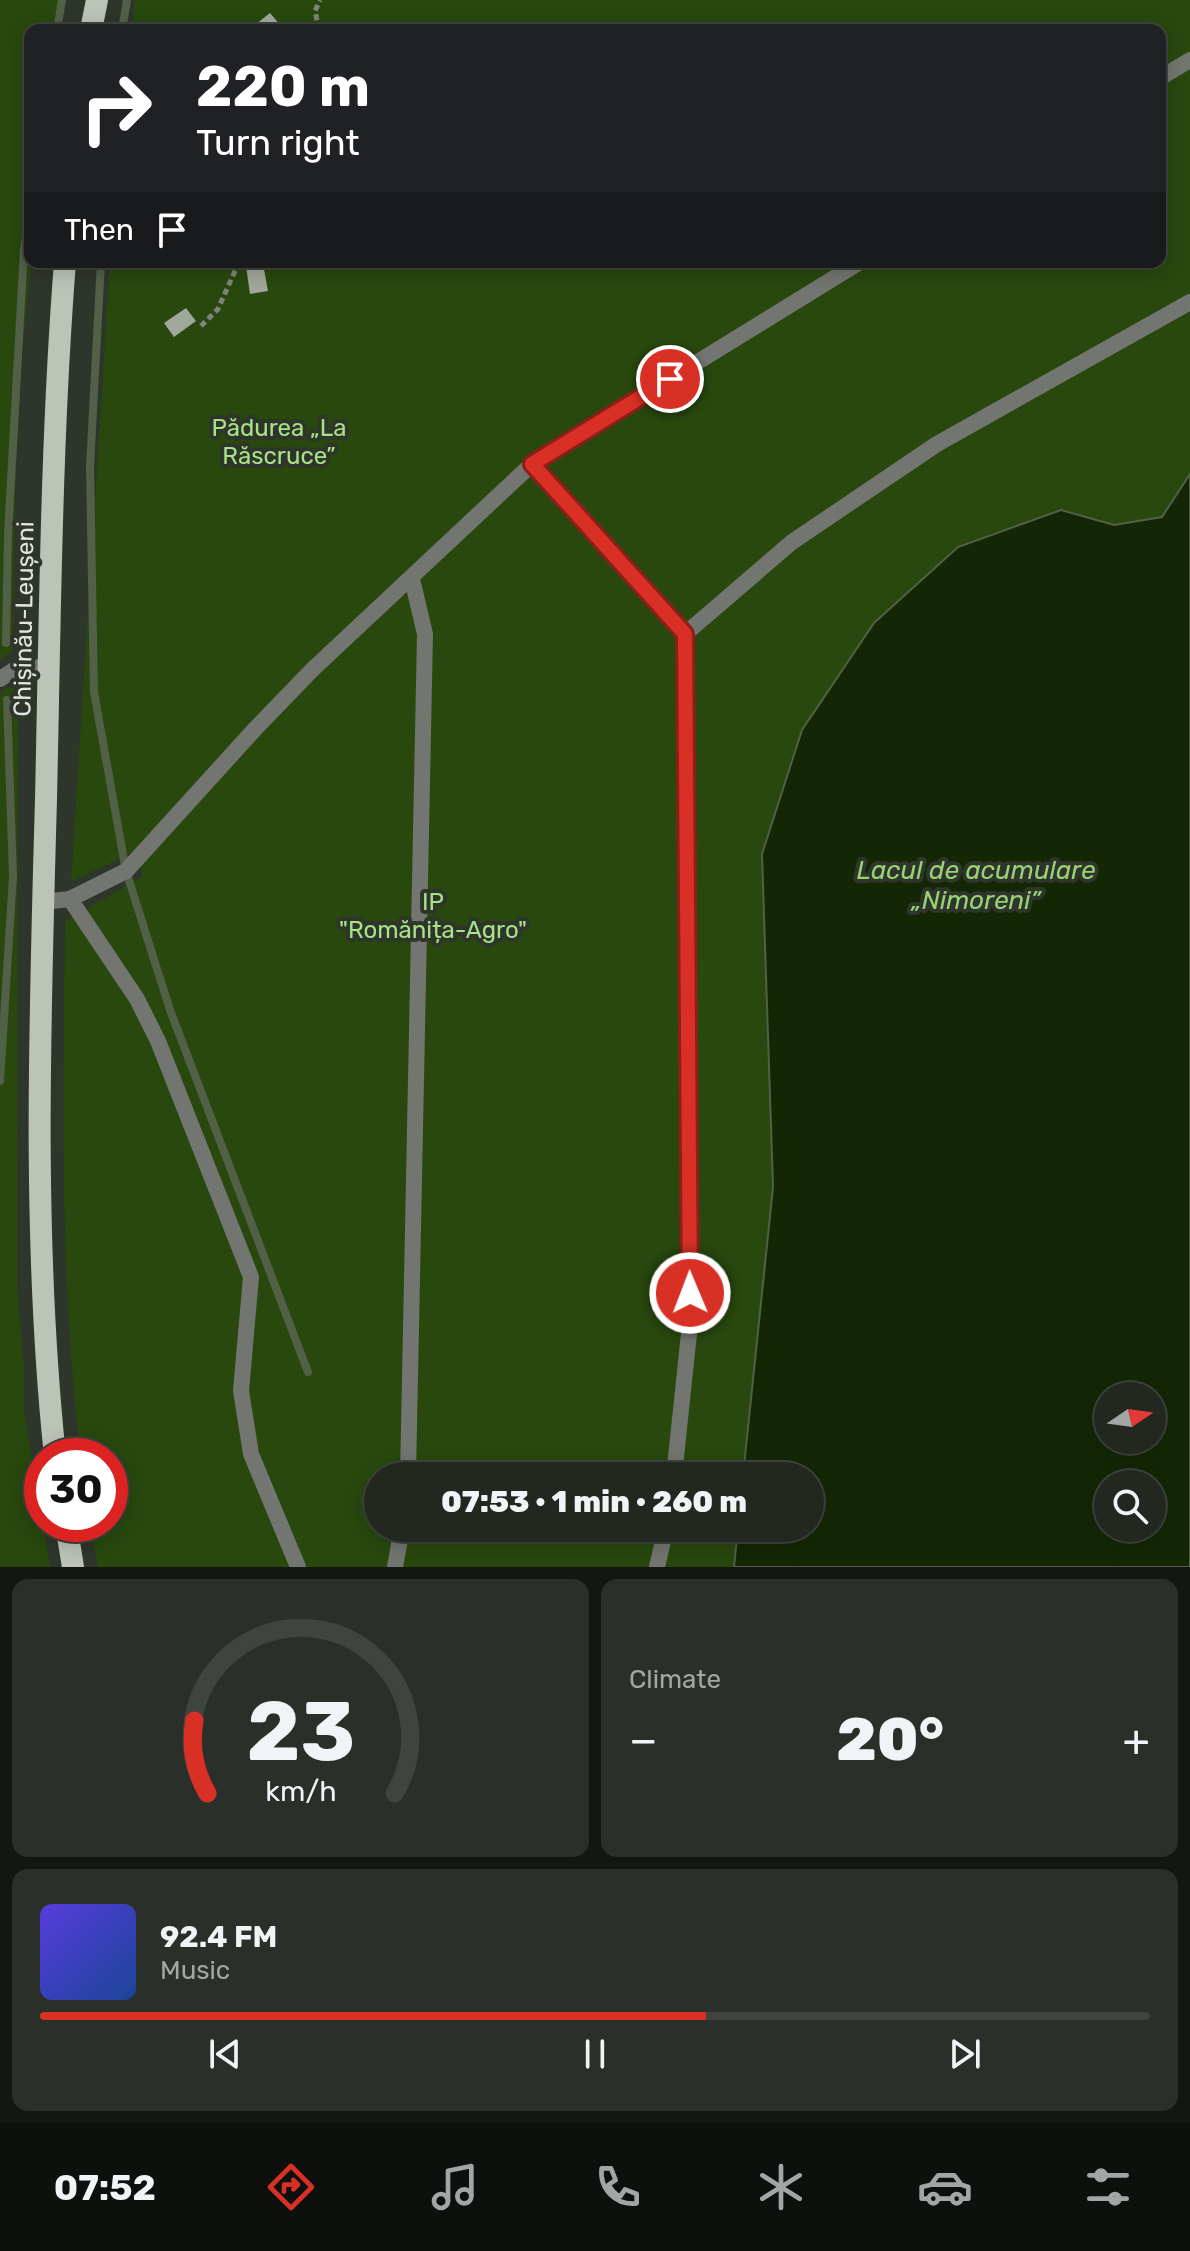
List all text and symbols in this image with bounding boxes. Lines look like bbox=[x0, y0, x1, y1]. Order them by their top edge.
text: 220 m bbox=[196, 54, 370, 120]
icon: right bbox=[64, 56, 168, 160]
text: Turn right bbox=[196, 121, 360, 164]
icon: arrive bbox=[150, 208, 194, 252]
text: Then bbox=[64, 212, 134, 248]
pin bbox=[636, 345, 704, 413]
icon: arrive bbox=[648, 357, 692, 401]
park label: Pădurea „La Răscruce” bbox=[211, 414, 347, 470]
street label: Chișinău-Leușeni bbox=[8, 521, 40, 717]
water label: Lacul de acumulare „Nimoreni” bbox=[857, 855, 1096, 916]
park label: IP "Romănița-Agro" bbox=[339, 888, 527, 944]
position arrow bbox=[648, 1251, 732, 1335]
north arrow bbox=[1094, 1382, 1166, 1454]
map controls bbox=[1094, 1382, 1166, 1542]
speed limit sign: 30 bbox=[24, 1438, 128, 1542]
button: search bbox=[1094, 1470, 1166, 1542]
text: 07:53 · 1 min · 260 m bbox=[441, 1484, 747, 1520]
text: Climate bbox=[629, 1664, 721, 1695]
text: 23 bbox=[246, 1682, 355, 1781]
text: 20° bbox=[836, 1704, 944, 1775]
text: − bbox=[629, 1714, 658, 1766]
text: + bbox=[1123, 1714, 1150, 1766]
text: km/h bbox=[265, 1774, 336, 1808]
text: 92.4 FM bbox=[160, 1919, 277, 1955]
text: Music bbox=[160, 1955, 230, 1986]
icon: previous bbox=[203, 2032, 247, 2076]
icon: pause bbox=[573, 2032, 617, 2076]
icon: next bbox=[943, 2032, 987, 2076]
icon: directions bbox=[263, 2159, 319, 2215]
icon: music bbox=[427, 2159, 483, 2215]
icon: phone bbox=[590, 2159, 646, 2215]
icon: climate bbox=[753, 2159, 809, 2215]
icon: car bbox=[917, 2159, 973, 2215]
icon: filters bbox=[1080, 2159, 1136, 2215]
text: 07:52 bbox=[54, 2166, 156, 2209]

